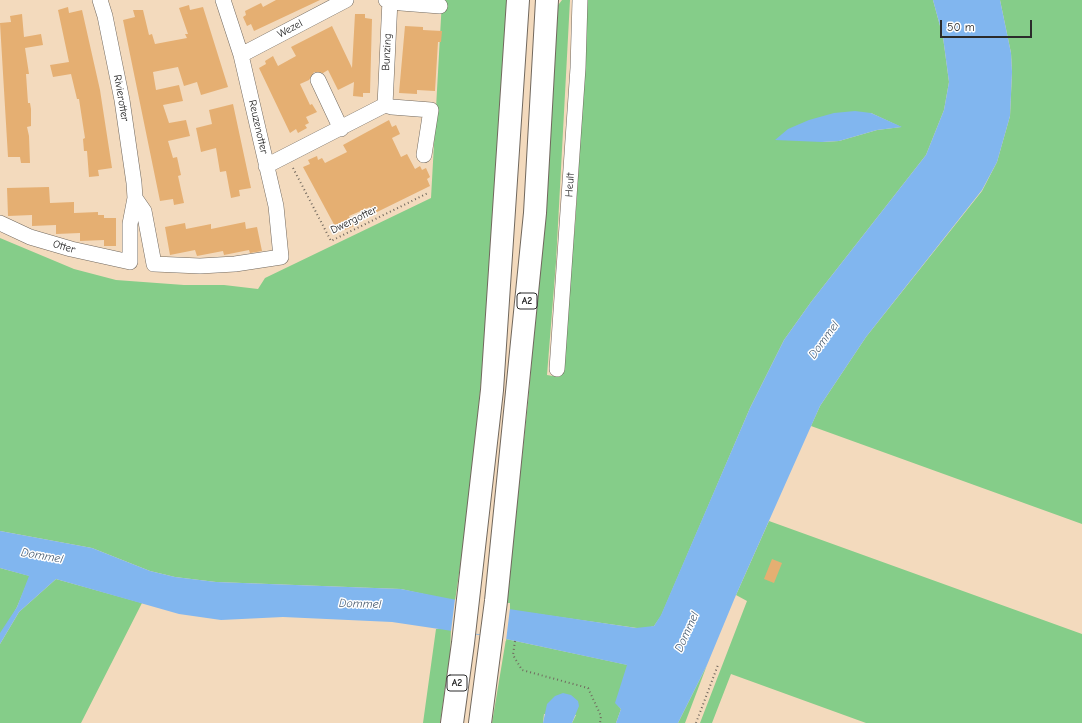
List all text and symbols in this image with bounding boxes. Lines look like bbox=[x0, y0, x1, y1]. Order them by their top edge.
scale bar bbox=[942, 12, 1034, 38]
street label: Wezel bbox=[275, 17, 305, 41]
text: 50 m bbox=[947, 20, 975, 34]
street label: Bunzing bbox=[379, 33, 395, 71]
street label: Rivierotter bbox=[110, 74, 132, 122]
street label: Reuzenotter bbox=[245, 99, 271, 155]
street label: Heult bbox=[563, 172, 577, 198]
street label: Dwergotter bbox=[329, 203, 379, 237]
street label: Otter bbox=[51, 237, 77, 257]
road number: A2 bbox=[517, 293, 537, 309]
water label: Dommel bbox=[806, 319, 842, 361]
water label: Dommel bbox=[20, 545, 64, 567]
water label: Dommel bbox=[339, 596, 381, 612]
water label: Dommel bbox=[672, 610, 702, 654]
road number: A2 bbox=[447, 675, 467, 691]

